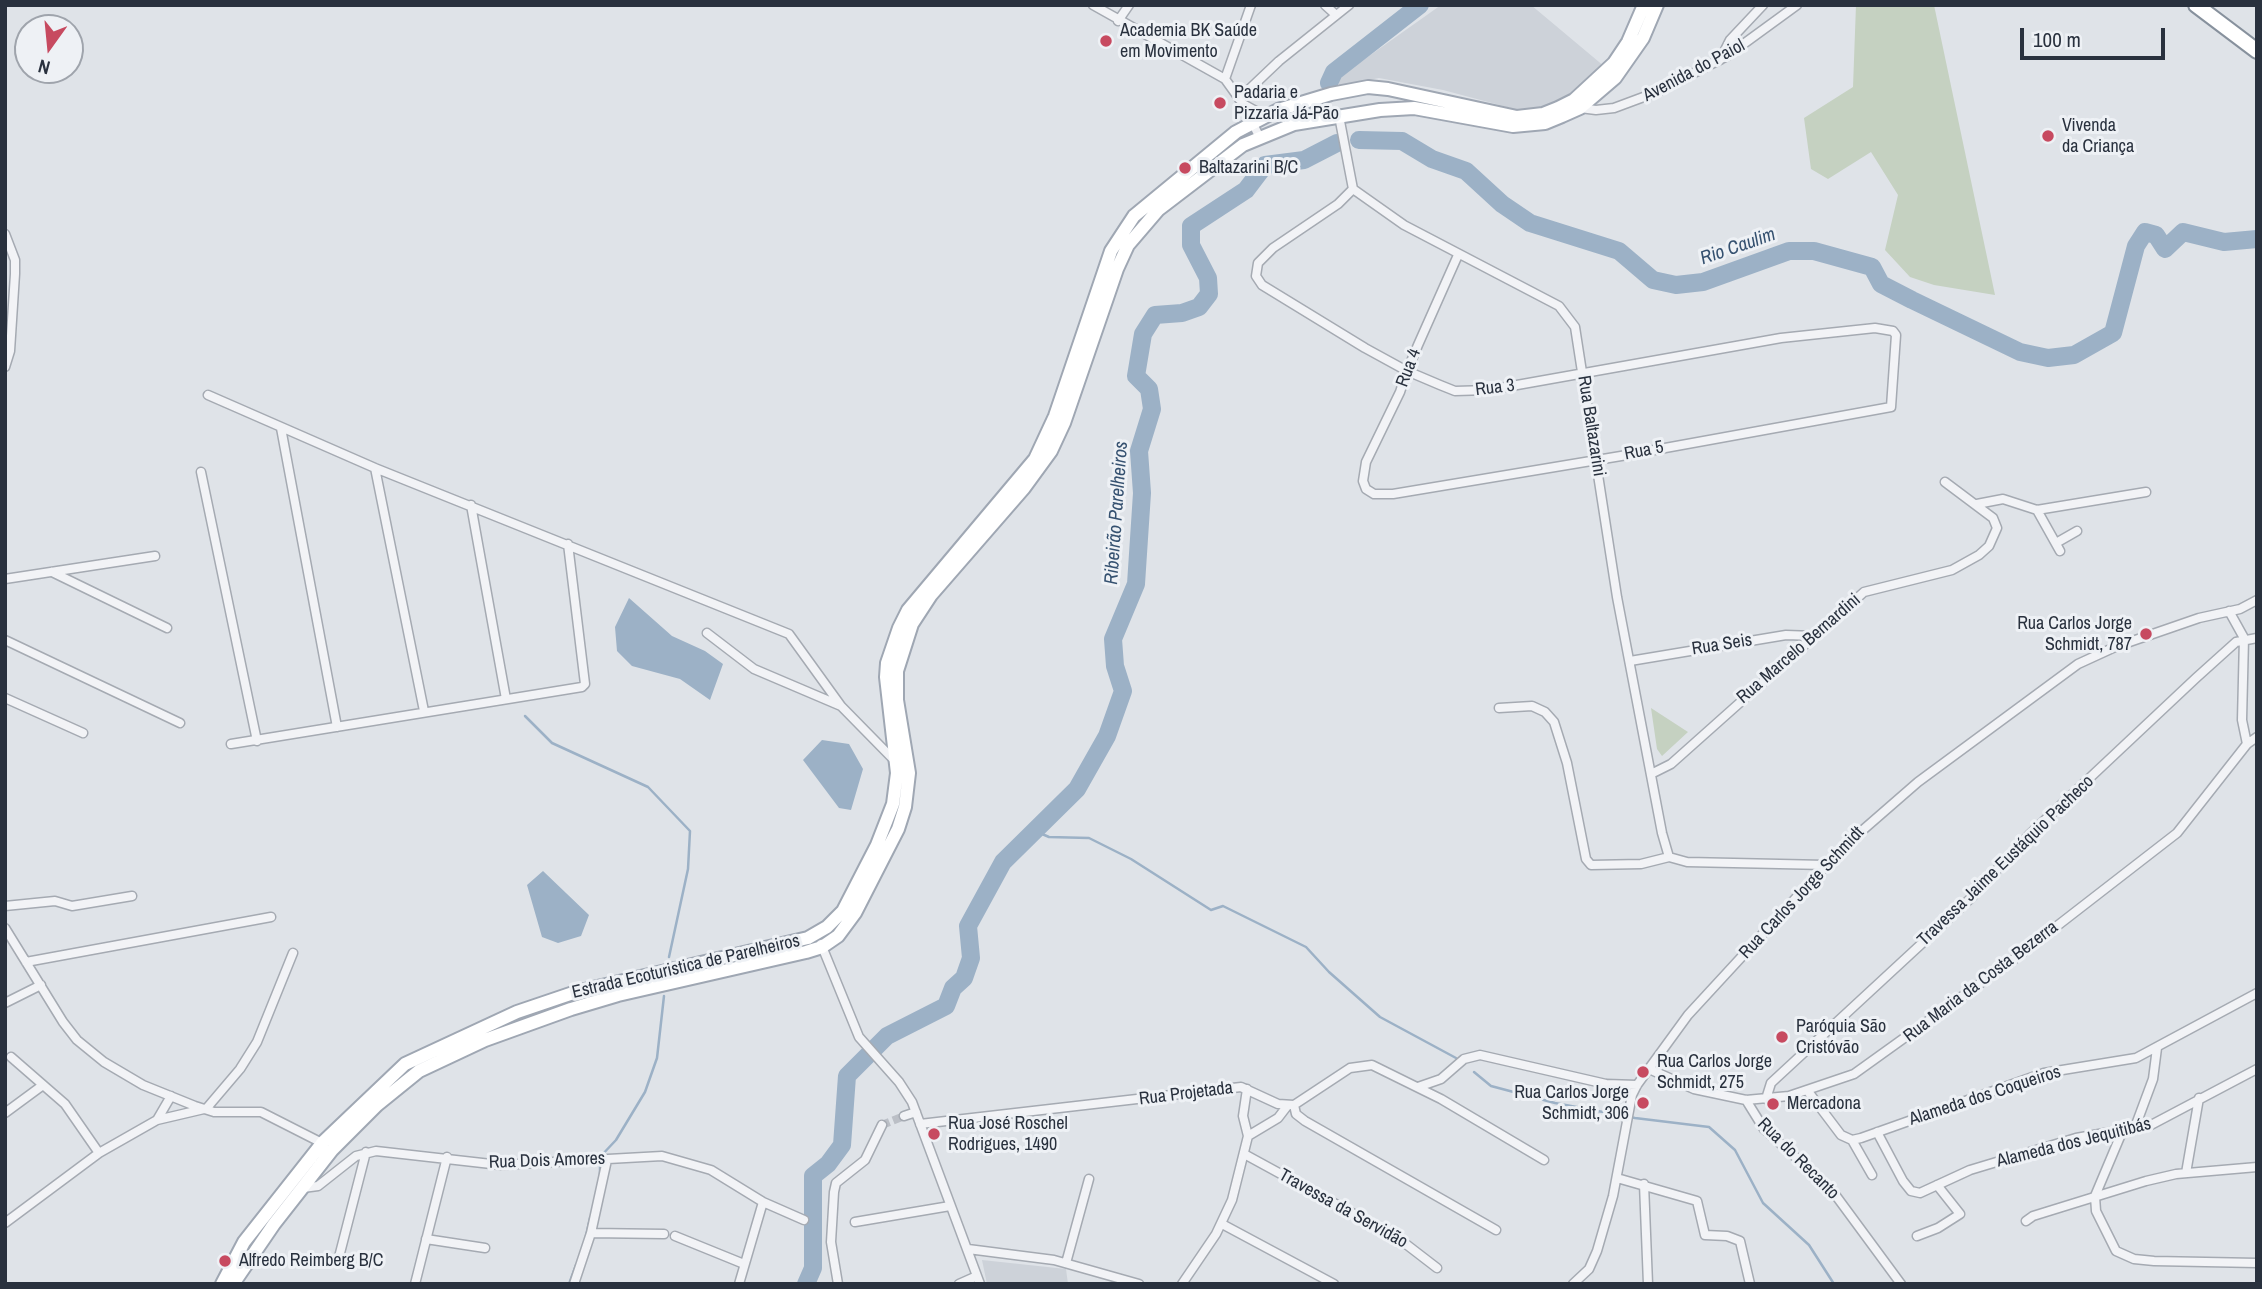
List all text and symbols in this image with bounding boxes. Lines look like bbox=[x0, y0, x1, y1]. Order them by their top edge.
north arrow bbox=[14, 14, 84, 84]
scale bar bbox=[2024, 14, 2169, 58]
place label: Academia BK Saúde em Movimento bbox=[1120, 20, 1257, 62]
text: 100 m bbox=[2033, 25, 2081, 54]
marker: Academia BK Saúde em Movimento bbox=[1098, 33, 1114, 49]
street label: Avenida do Paiol bbox=[1639, 35, 1749, 107]
text: N bbox=[35, 53, 53, 81]
place label: Padaria e Pizzaria Já-Pão bbox=[1234, 82, 1339, 124]
marker: Padaria e Pizzaria Já-Pão bbox=[1212, 95, 1228, 111]
place label: Vivenda da Criança bbox=[2062, 115, 2134, 158]
marker: Vivenda da Criança bbox=[2040, 128, 2056, 144]
place label: Baltazarini B/C bbox=[1199, 157, 1298, 179]
marker: Baltazarini B/C bbox=[1177, 160, 1193, 176]
water label: Rio Caulim bbox=[1697, 224, 1779, 270]
street label: Rua 4 bbox=[1392, 346, 1426, 390]
street label: Rua Baltazarini bbox=[1572, 374, 1610, 478]
street label: Rua 3 bbox=[1474, 375, 1516, 401]
street label: Rua 5 bbox=[1623, 437, 1665, 465]
water label: Ribeirão Parelheiros bbox=[1101, 441, 1133, 585]
street label: Rua Marcelo Bernardini bbox=[1733, 589, 1865, 709]
place label: Rua Carlos Jorge Schmidt, 787 bbox=[2017, 613, 2132, 656]
marker: Rua Carlos Jorge Schmidt, 787 bbox=[2138, 626, 2154, 642]
street label: Rua Seis bbox=[1690, 630, 1754, 660]
street label: Travessa Jaime Eustáquio Pacheco bbox=[1913, 771, 2099, 951]
street label: Rua Carlos Jorge Schmidt bbox=[1735, 822, 1869, 964]
street label: Rua Maria da Costa Bezerra bbox=[1899, 917, 2063, 1047]
street label: Estrada Ecoturistica de Parelheiros bbox=[570, 930, 802, 1004]
place label: Paróquia São Cristóvão bbox=[1796, 1016, 1886, 1058]
marker: Paróquia São Cristóvão bbox=[1774, 1029, 1790, 1045]
place label: Rua Carlos Jorge Schmidt, 275 bbox=[1657, 1051, 1772, 1094]
street label: Alameda dos Coqueiros bbox=[1906, 1061, 2064, 1131]
marker: Rua Carlos Jorge Schmidt, 275 bbox=[1635, 1064, 1651, 1080]
street label: Rua Projetada bbox=[1138, 1078, 1234, 1110]
place label: Rua Carlos Jorge Schmidt, 306 bbox=[1514, 1082, 1629, 1124]
place label: Mercadona bbox=[1787, 1093, 1861, 1115]
marker: Rua Carlos Jorge Schmidt, 306 bbox=[1635, 1095, 1651, 1111]
marker: Mercadona bbox=[1765, 1096, 1781, 1112]
place label: Rua José Roschel Rodrigues, 1490 bbox=[948, 1113, 1068, 1156]
street label: Alameda dos Jequitibás bbox=[1995, 1113, 2153, 1173]
street label: Rua do Recanto bbox=[1753, 1114, 1843, 1204]
marker: Rua José Roschel Rodrigues, 1490 bbox=[926, 1126, 942, 1142]
street label: Rua Dois Amores bbox=[488, 1148, 606, 1174]
street label: Travessa da Servidão bbox=[1275, 1165, 1411, 1253]
place label: Alfredo Reimberg B/C bbox=[239, 1250, 383, 1272]
marker: Alfredo Reimberg B/C bbox=[217, 1253, 233, 1269]

